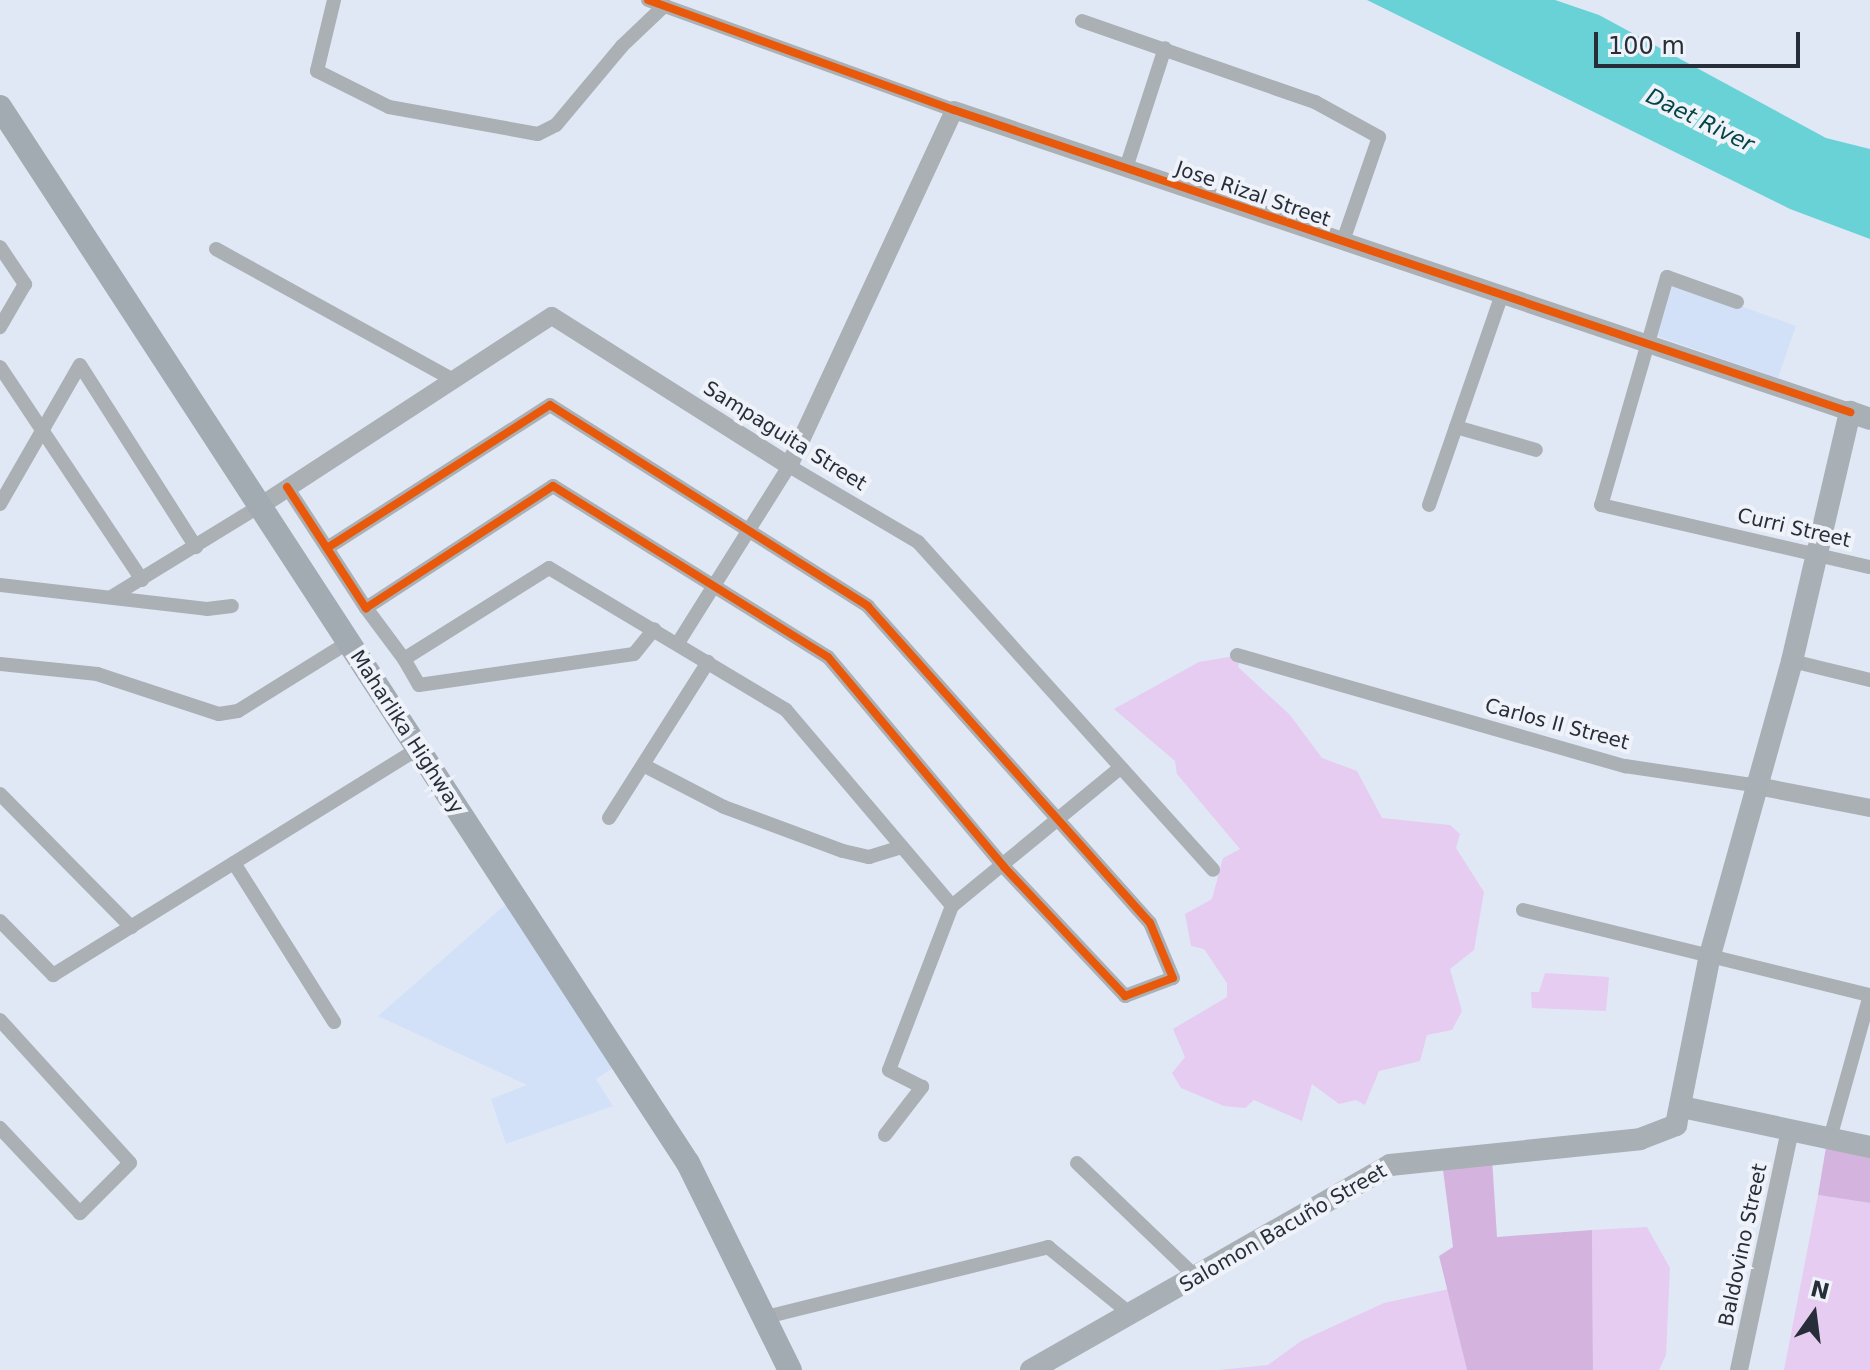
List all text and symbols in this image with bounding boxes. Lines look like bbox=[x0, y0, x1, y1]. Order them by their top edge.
scale bar bbox=[1598, 16, 1804, 66]
text: 100 m bbox=[1608, 32, 1685, 60]
water label: Daet River bbox=[1642, 83, 1758, 157]
street label: Jose Rizal Street bbox=[1172, 156, 1334, 232]
street label: Sampaguita Street bbox=[699, 376, 871, 496]
street label: Curri Street bbox=[1735, 503, 1853, 553]
street label: Maharlika Highway bbox=[345, 646, 469, 818]
street label: Carlos II Street bbox=[1482, 693, 1632, 755]
street label: Salomon Bacuño Street bbox=[1175, 1159, 1391, 1297]
street label: Baldovino Street bbox=[1714, 1161, 1772, 1329]
north arrow bbox=[1774, 1274, 1854, 1354]
text: N bbox=[1808, 1276, 1832, 1305]

